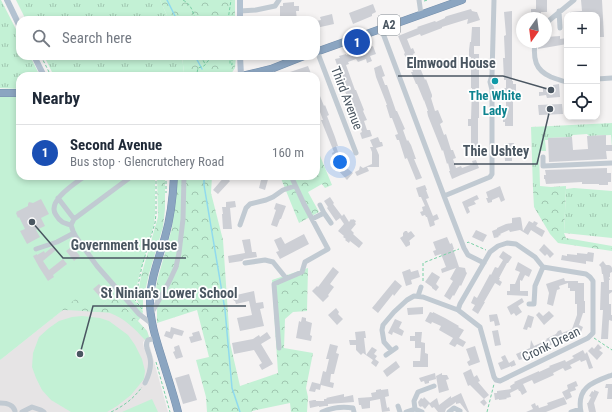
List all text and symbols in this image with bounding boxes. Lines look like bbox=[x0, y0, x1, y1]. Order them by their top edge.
north arrow bbox=[516, 12, 552, 48]
map controls bbox=[564, 12, 600, 120]
button: + bbox=[564, 12, 600, 48]
road number: A2 bbox=[378, 15, 400, 35]
search box bbox=[16, 16, 320, 60]
icon: search bbox=[30, 27, 52, 49]
pin: 1 bbox=[344, 27, 370, 57]
text: Search here bbox=[62, 29, 132, 47]
button: − bbox=[564, 48, 600, 84]
callout: Elmwood House bbox=[398, 50, 503, 76]
text: Elmwood House bbox=[406, 55, 496, 71]
street label: Third Avenue bbox=[328, 64, 366, 132]
marker: The White Lady bbox=[490, 76, 500, 86]
button: locate bbox=[564, 84, 600, 120]
text: Nearby bbox=[32, 88, 80, 108]
place label: The White Lady bbox=[469, 88, 521, 118]
text: Second Avenue bbox=[70, 136, 162, 154]
callout: Thie Ushtey bbox=[454, 138, 537, 164]
text: Thie Ushtey bbox=[463, 143, 530, 159]
text: 1 bbox=[42, 145, 48, 160]
text: 160 m bbox=[272, 145, 304, 160]
your location bbox=[330, 152, 350, 172]
text: Bus stop · Glencrutchery Road bbox=[70, 154, 224, 169]
callout: Government House bbox=[63, 232, 186, 258]
text: Government House bbox=[71, 237, 178, 253]
callout: St Ninian's Lower School bbox=[93, 280, 246, 306]
text: St Ninian's Lower School bbox=[100, 285, 238, 301]
street label: Cronk Drean bbox=[520, 324, 582, 364]

